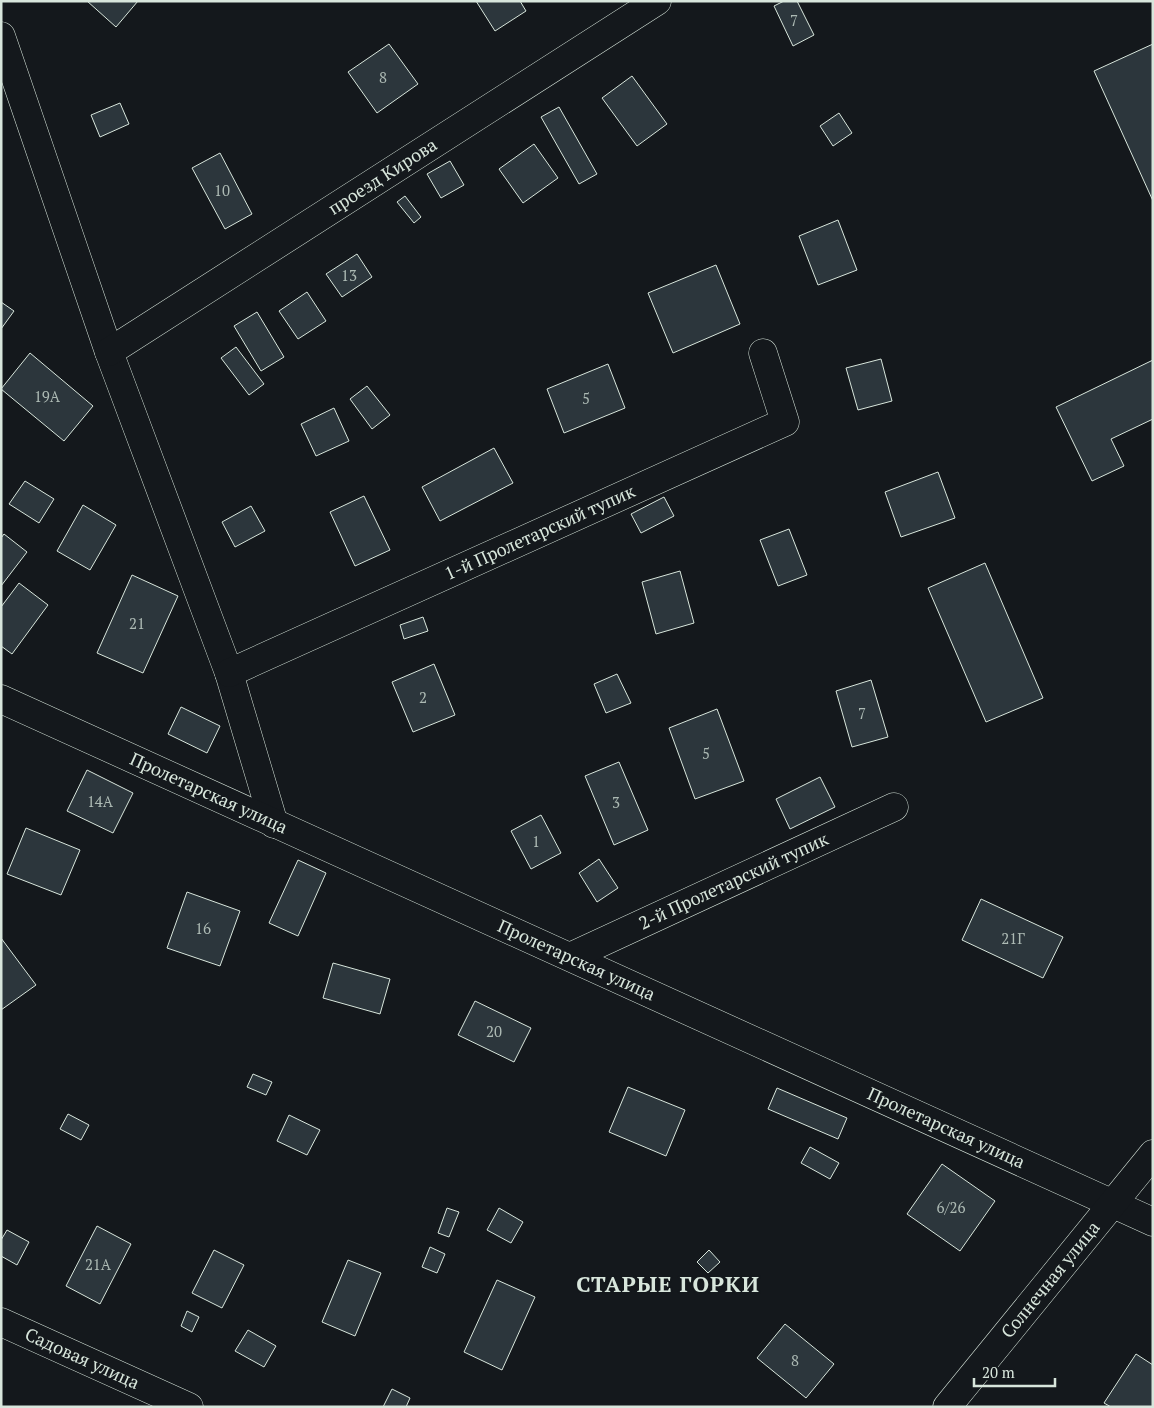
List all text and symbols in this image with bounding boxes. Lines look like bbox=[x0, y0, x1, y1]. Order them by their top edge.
house number: 7 bbox=[790, 10, 798, 30]
house number: 8 bbox=[379, 67, 387, 87]
street label: проезд Кирова bbox=[323, 132, 441, 220]
house number: 10 bbox=[214, 180, 230, 200]
house number: 13 bbox=[341, 265, 357, 285]
house number: 19А bbox=[34, 386, 61, 406]
house number: 5 bbox=[582, 388, 590, 408]
street label: 1-й Пролетарский тупик bbox=[440, 478, 639, 585]
house number: 21 bbox=[129, 613, 145, 633]
house number: 2 bbox=[419, 687, 427, 707]
house number: 7 bbox=[858, 703, 866, 723]
house number: 5 bbox=[702, 743, 710, 763]
street label: Пролетарская улица bbox=[126, 746, 292, 839]
house number: 14А bbox=[87, 791, 114, 811]
house number: 3 bbox=[612, 792, 620, 812]
street label: 2-й Пролетарский тупик bbox=[634, 826, 832, 935]
house number: 1 bbox=[532, 831, 540, 851]
street label: Пролетарская улица bbox=[494, 913, 659, 1006]
house number: 16 bbox=[195, 918, 211, 938]
house number: 21Г bbox=[1001, 928, 1025, 948]
house number: 20 bbox=[486, 1021, 502, 1041]
street label: Пролетарская улица bbox=[864, 1081, 1029, 1173]
house number: 6/26 bbox=[936, 1197, 966, 1217]
street label: Солнечная улица bbox=[995, 1216, 1105, 1343]
house number: 21А bbox=[85, 1254, 112, 1274]
district label: СТАРЫЕ ГОРКИ bbox=[576, 1269, 760, 1298]
street label: Садовая улица bbox=[21, 1321, 144, 1394]
house number: 8 bbox=[791, 1350, 799, 1370]
scale bar bbox=[974, 1356, 1055, 1388]
text: 20 m bbox=[982, 1362, 1015, 1382]

